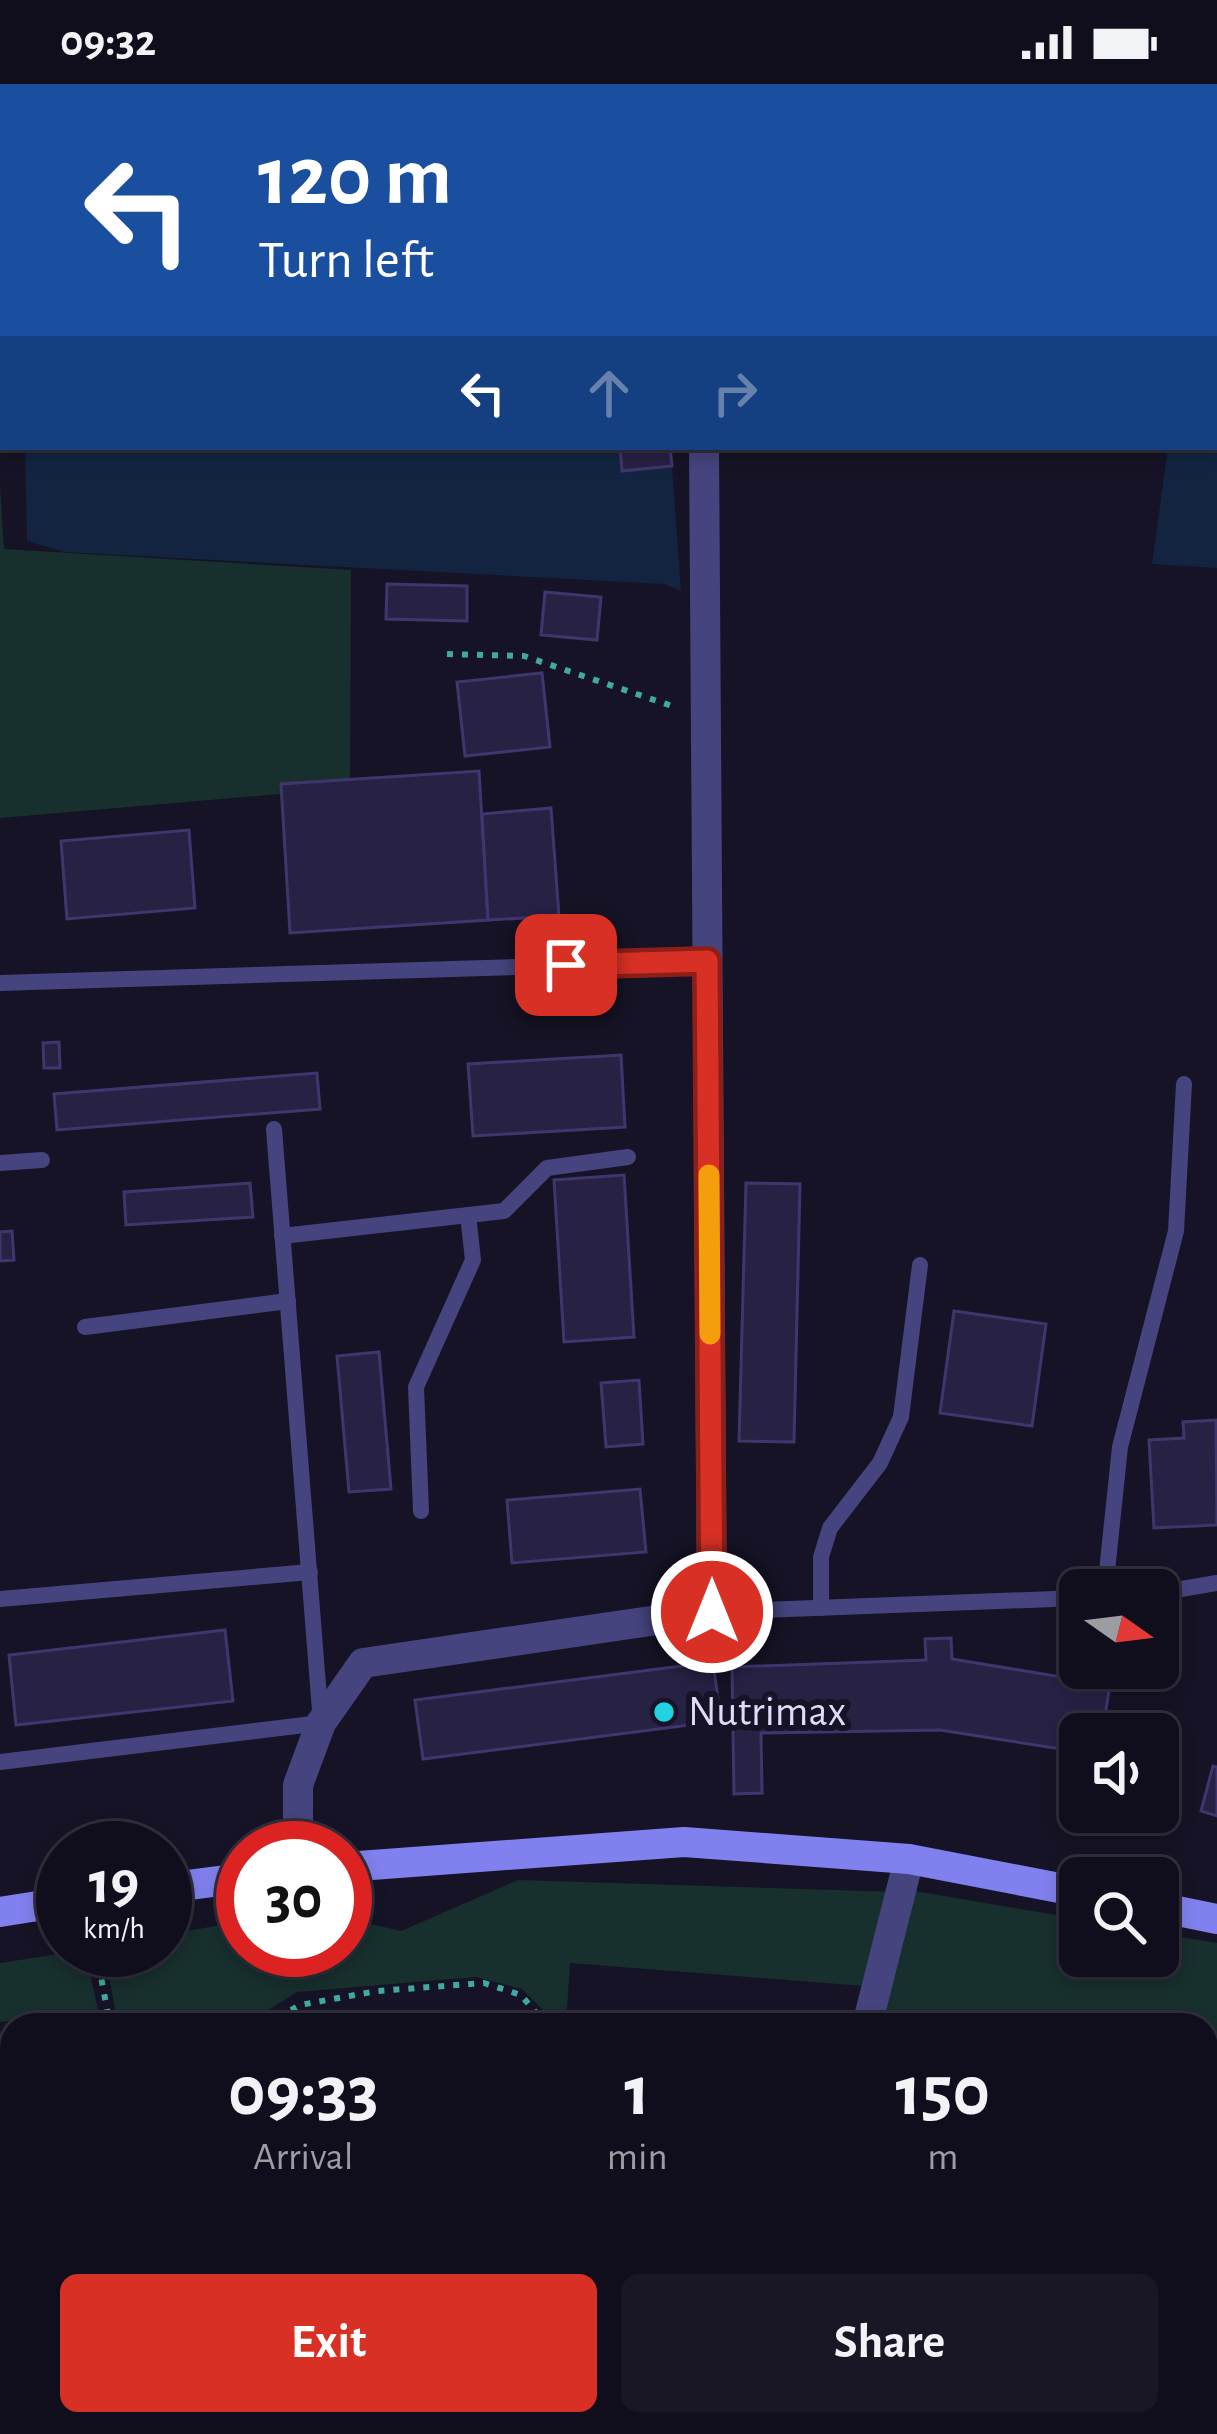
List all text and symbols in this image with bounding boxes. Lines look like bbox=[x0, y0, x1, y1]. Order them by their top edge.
text: 09:32 bbox=[60, 19, 156, 64]
icon: left bbox=[60, 132, 216, 288]
text: 120 m bbox=[258, 136, 452, 220]
text: Turn left bbox=[258, 234, 434, 288]
icon: left bbox=[450, 360, 516, 426]
icon: ahead bbox=[576, 360, 642, 426]
icon: right bbox=[702, 360, 768, 426]
pin bbox=[515, 914, 617, 1016]
icon: arrive bbox=[533, 932, 599, 998]
position arrow bbox=[649, 1549, 775, 1675]
north arrow bbox=[1059, 1569, 1179, 1689]
map controls bbox=[1059, 1569, 1179, 1977]
place label: Nutrimax bbox=[688, 1691, 846, 1733]
marker: Nutrimax bbox=[651, 1699, 677, 1725]
button: sound bbox=[1059, 1713, 1179, 1833]
speed limit sign: 30 bbox=[216, 1821, 372, 1977]
text: 19 bbox=[89, 1854, 139, 1914]
button: search bbox=[1059, 1857, 1179, 1977]
text: km/h bbox=[83, 1914, 145, 1944]
text: 09:33 bbox=[228, 2056, 379, 2128]
text: 1 bbox=[624, 2056, 650, 2128]
text: 150 bbox=[895, 2056, 990, 2128]
text: Arrival bbox=[253, 2138, 354, 2177]
text: min bbox=[607, 2138, 668, 2177]
text: m bbox=[927, 2138, 958, 2177]
button: Exit bbox=[60, 2274, 597, 2412]
button: Share bbox=[621, 2274, 1158, 2412]

